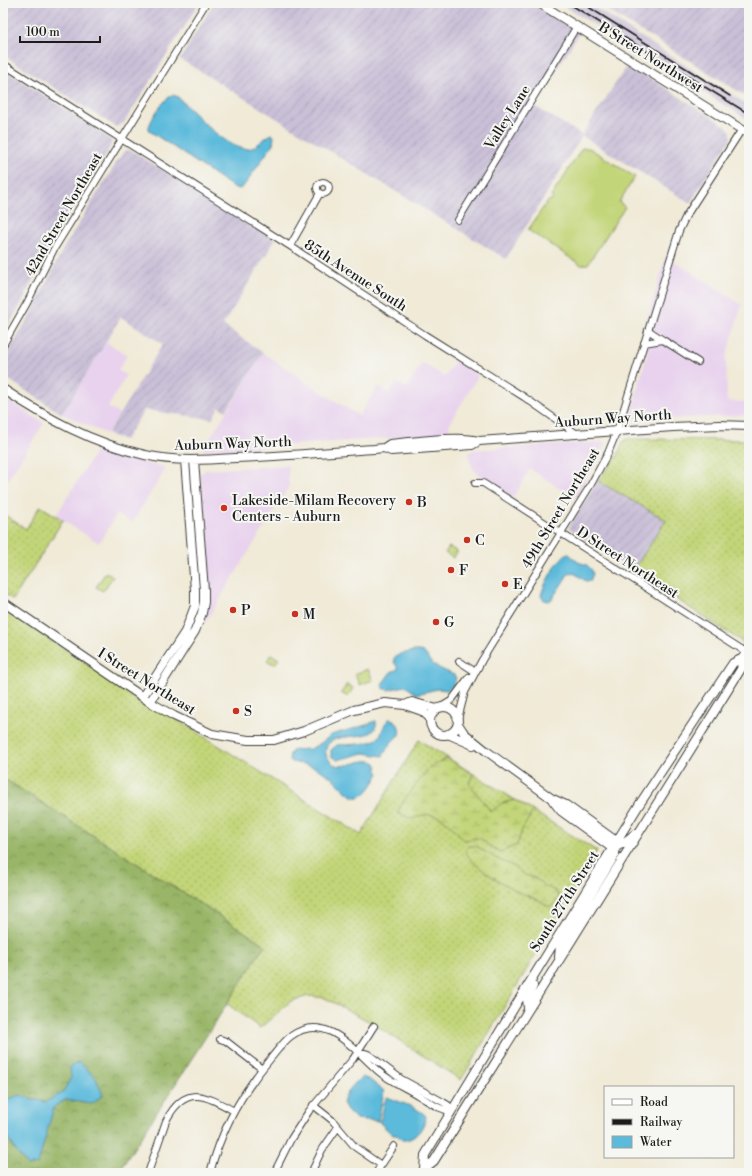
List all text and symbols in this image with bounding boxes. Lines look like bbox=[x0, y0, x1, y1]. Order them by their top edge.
scale bar bbox=[20, 18, 100, 44]
street label: B Street Northwest bbox=[594, 18, 706, 97]
text: 100 m bbox=[26, 25, 60, 40]
street label: Valley Lane bbox=[480, 82, 535, 154]
street label: 42nd Street Northeast bbox=[21, 149, 107, 280]
street label: 85th Avenue South bbox=[301, 236, 411, 316]
street label: Auburn Way North bbox=[553, 406, 673, 432]
street label: Auburn Way North bbox=[173, 433, 293, 455]
street label: 49th Street Northeast bbox=[518, 445, 604, 572]
place label: Lakeside-Milam Recovery Centers - Auburn bbox=[232, 492, 396, 526]
place label: B bbox=[416, 494, 427, 512]
marker: B bbox=[404, 497, 414, 507]
marker: Lakeside-Milam Recovery Centers - Auburn bbox=[219, 503, 229, 513]
street label: D Street Northeast bbox=[573, 523, 682, 603]
place label: C bbox=[475, 532, 485, 550]
marker: C bbox=[462, 535, 472, 545]
place label: F bbox=[459, 562, 468, 580]
marker: F bbox=[446, 565, 456, 575]
place label: E bbox=[513, 576, 523, 594]
marker: E bbox=[500, 579, 510, 589]
place label: P bbox=[241, 602, 251, 620]
marker: P bbox=[228, 605, 238, 615]
place label: M bbox=[303, 606, 316, 624]
marker: M bbox=[290, 609, 300, 619]
place label: G bbox=[444, 614, 455, 632]
marker: G bbox=[431, 617, 441, 627]
street label: I Street Northeast bbox=[94, 644, 199, 719]
place label: S bbox=[244, 703, 252, 721]
marker: S bbox=[231, 706, 241, 716]
street label: South 277th Street bbox=[526, 847, 603, 956]
legend bbox=[604, 1086, 734, 1158]
text: Road bbox=[640, 1095, 668, 1110]
text: Railway bbox=[640, 1115, 682, 1130]
text: Water bbox=[639, 1135, 672, 1150]

